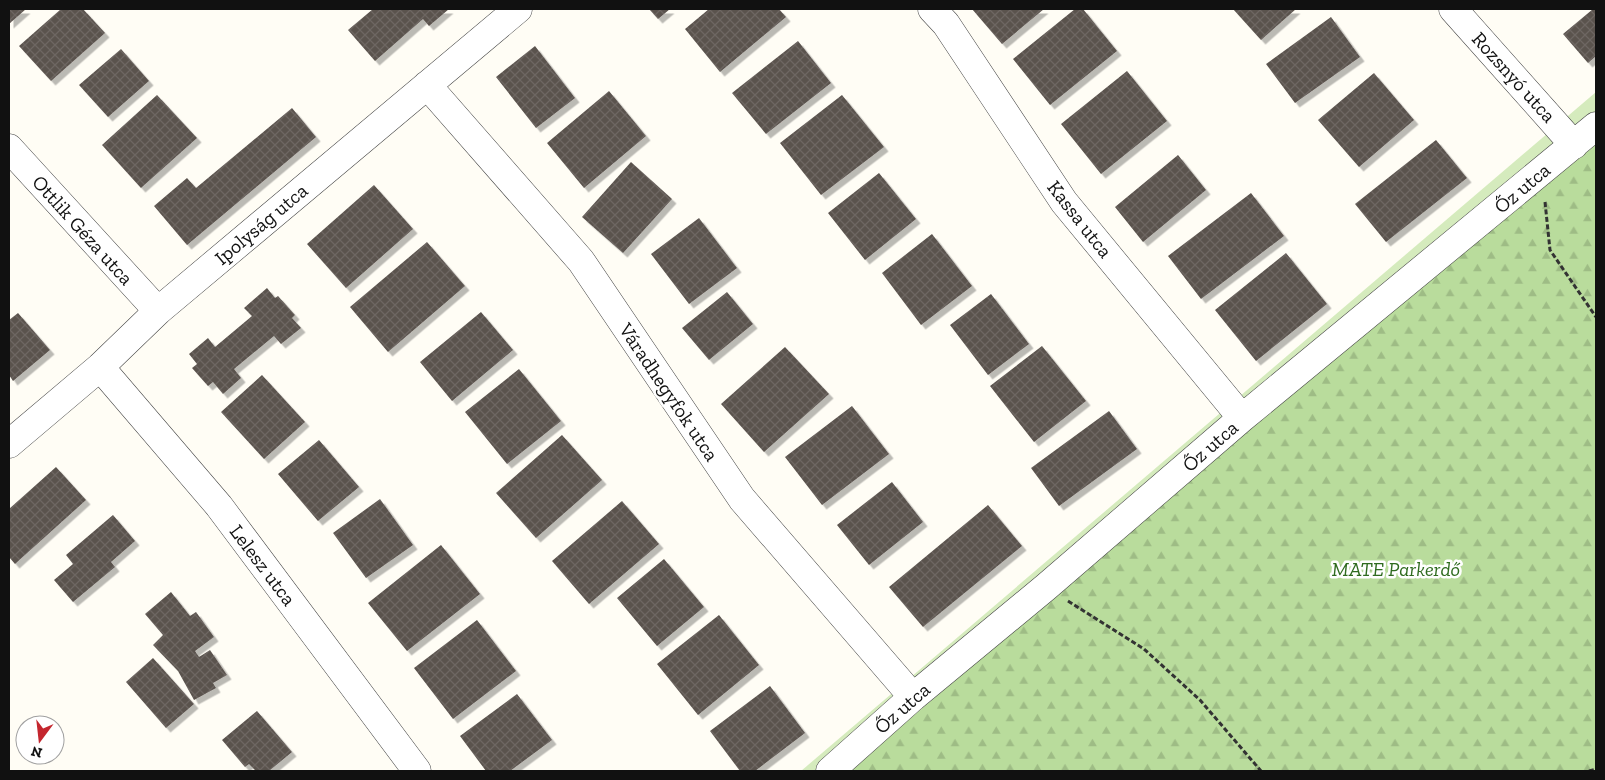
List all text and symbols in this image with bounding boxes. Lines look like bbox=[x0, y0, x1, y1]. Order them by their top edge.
street label: Rozsnyó utca bbox=[1467, 27, 1561, 128]
street label: Őz utca bbox=[1489, 157, 1555, 218]
street label: Ottlik Géza utca bbox=[27, 170, 139, 290]
street label: Kassa utca bbox=[1042, 175, 1118, 263]
street label: Ipolyság utca bbox=[210, 178, 313, 270]
street label: Váradhegyfok utca bbox=[613, 318, 724, 466]
street label: Őz utca bbox=[1177, 415, 1243, 477]
street label: Lelesz utca bbox=[225, 520, 301, 610]
park label: MATE Parkerdő bbox=[1332, 557, 1461, 581]
street label: Őz utca bbox=[869, 677, 935, 739]
north arrow bbox=[15, 715, 65, 765]
text: N bbox=[29, 742, 44, 762]

